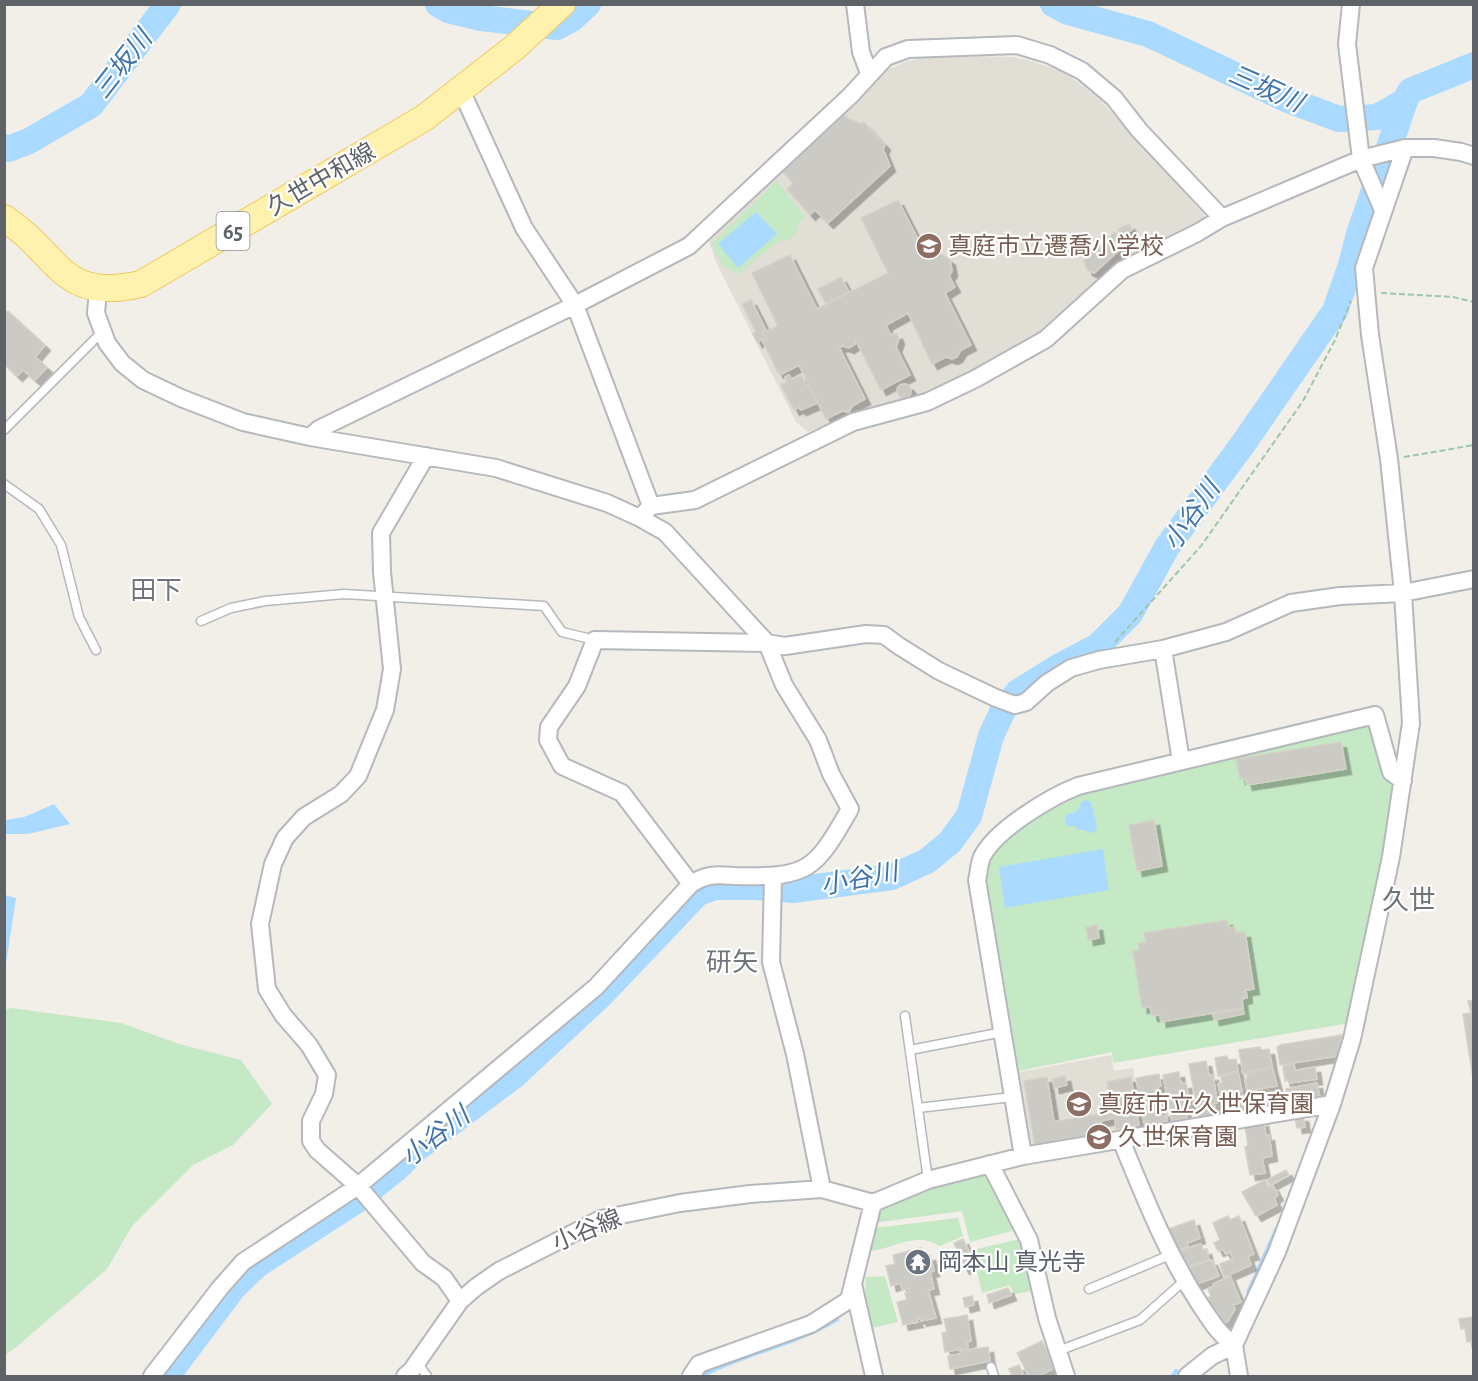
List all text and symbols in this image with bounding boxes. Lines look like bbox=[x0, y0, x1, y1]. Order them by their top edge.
water label: 三坂川 bbox=[88, 23, 159, 103]
water label: 三坂川 bbox=[1225, 60, 1310, 118]
street label: 久世中和線 bbox=[263, 138, 379, 220]
road number: 65 bbox=[216, 212, 250, 250]
school or university icon: 真庭市立遷喬小学校 bbox=[914, 231, 944, 261]
place label: 真庭市立遷喬小学校 bbox=[948, 233, 1164, 259]
water label: 小谷川 bbox=[1158, 473, 1227, 555]
district label: 田下 bbox=[130, 578, 182, 604]
water label: 小谷川 bbox=[818, 857, 903, 899]
district label: 久世 bbox=[1382, 886, 1436, 914]
district label: 研矢 bbox=[706, 948, 758, 976]
school or university icon: 真庭市立久世保育園 bbox=[1064, 1089, 1094, 1119]
place label: 真庭市立久世保育園 bbox=[1098, 1091, 1314, 1117]
water label: 小谷川 bbox=[396, 1100, 477, 1171]
school or university icon: 久世保育園 bbox=[1084, 1122, 1114, 1152]
place label: 久世保育園 bbox=[1118, 1124, 1238, 1150]
street label: 小谷線 bbox=[549, 1204, 625, 1256]
temple icon: 岡本山 真光寺 bbox=[903, 1247, 933, 1277]
place label: 岡本山 真光寺 bbox=[938, 1249, 1086, 1275]

